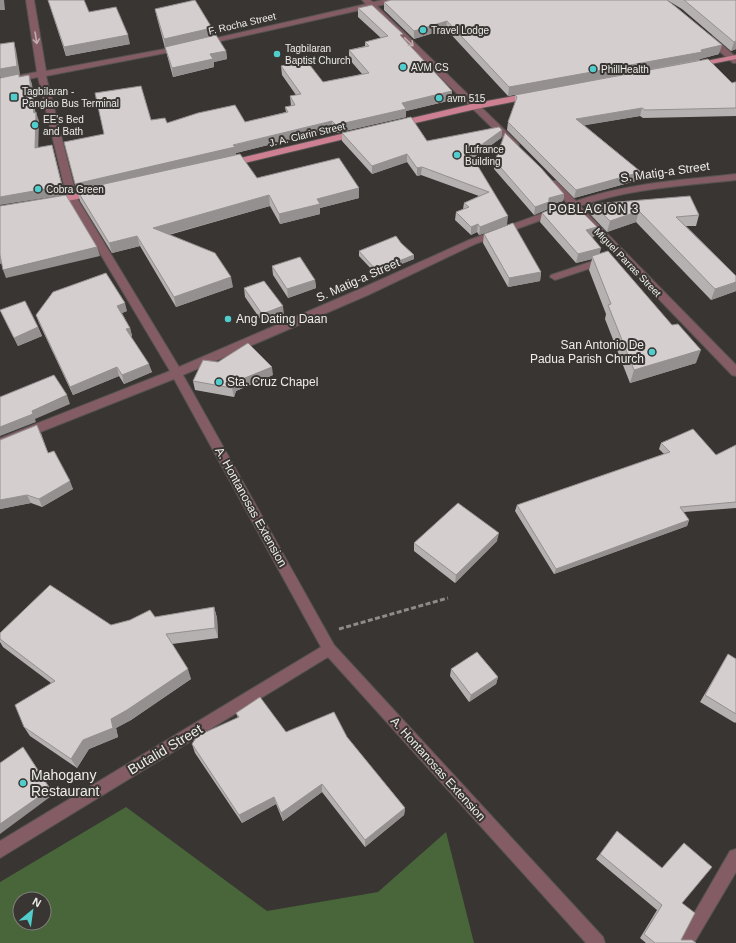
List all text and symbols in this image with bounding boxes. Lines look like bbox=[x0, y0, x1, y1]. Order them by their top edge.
street label: F. Rocha Street bbox=[207, 10, 277, 37]
marker: Travel Lodge bbox=[418, 25, 428, 35]
place label: Travel Lodge bbox=[431, 25, 489, 36]
one-way arrow bbox=[32, 31, 40, 44]
one-way arrow bbox=[404, 37, 414, 46]
place label: Tagbilaran Baptist Church bbox=[285, 43, 351, 66]
marker: Tagbilaran Baptist Church bbox=[272, 49, 282, 59]
marker: AVM CS bbox=[398, 62, 408, 72]
place label: AVM CS bbox=[411, 62, 449, 73]
marker: PhillHealth bbox=[588, 64, 598, 74]
place label: PhillHealth bbox=[601, 64, 649, 75]
place label: Tagbilaran - Panglao Bus Terminal bbox=[22, 86, 119, 109]
marker: Tagbilaran - Panglao Bus Terminal bbox=[9, 92, 19, 102]
marker: avm 515 bbox=[434, 93, 444, 103]
place label: avm 515 bbox=[447, 93, 486, 104]
place label: EE's Bed and Bath bbox=[43, 114, 84, 137]
marker: EE's Bed and Bath bbox=[30, 120, 40, 130]
street label: J. A. Clarin Street bbox=[268, 120, 346, 149]
place label: Lufrance Building bbox=[465, 144, 504, 167]
marker: Lufrance Building bbox=[452, 150, 462, 160]
street label: S. Matig-a Street bbox=[619, 159, 711, 185]
marker: Cobra Green bbox=[33, 184, 43, 194]
place label: Cobra Green bbox=[46, 184, 104, 195]
district label: POBLACION 3 bbox=[548, 202, 640, 216]
street label: Miguel Parras Street bbox=[592, 226, 663, 299]
street label: S. Matig-a Street bbox=[314, 255, 403, 305]
place label: Ang Dating Daan bbox=[236, 312, 327, 326]
marker: Ang Dating Daan bbox=[223, 314, 233, 324]
place label: San Antonio De Padua Parish Church bbox=[530, 338, 644, 366]
marker: San Antonio De Padua Parish Church bbox=[647, 347, 657, 357]
place label: Sta. Cruz Chapel bbox=[227, 375, 318, 389]
marker: Sta. Cruz Chapel bbox=[214, 377, 224, 387]
street label: A. Hontanosas Extension bbox=[212, 445, 290, 569]
street label: A. Hontanosas Extension bbox=[388, 714, 488, 824]
street label: Butalid Street bbox=[125, 720, 205, 778]
place label: Mahogany Restaurant bbox=[31, 767, 100, 799]
marker: Mahogany Restaurant bbox=[18, 778, 28, 788]
north arrow bbox=[12, 891, 52, 931]
text: N bbox=[30, 895, 43, 909]

